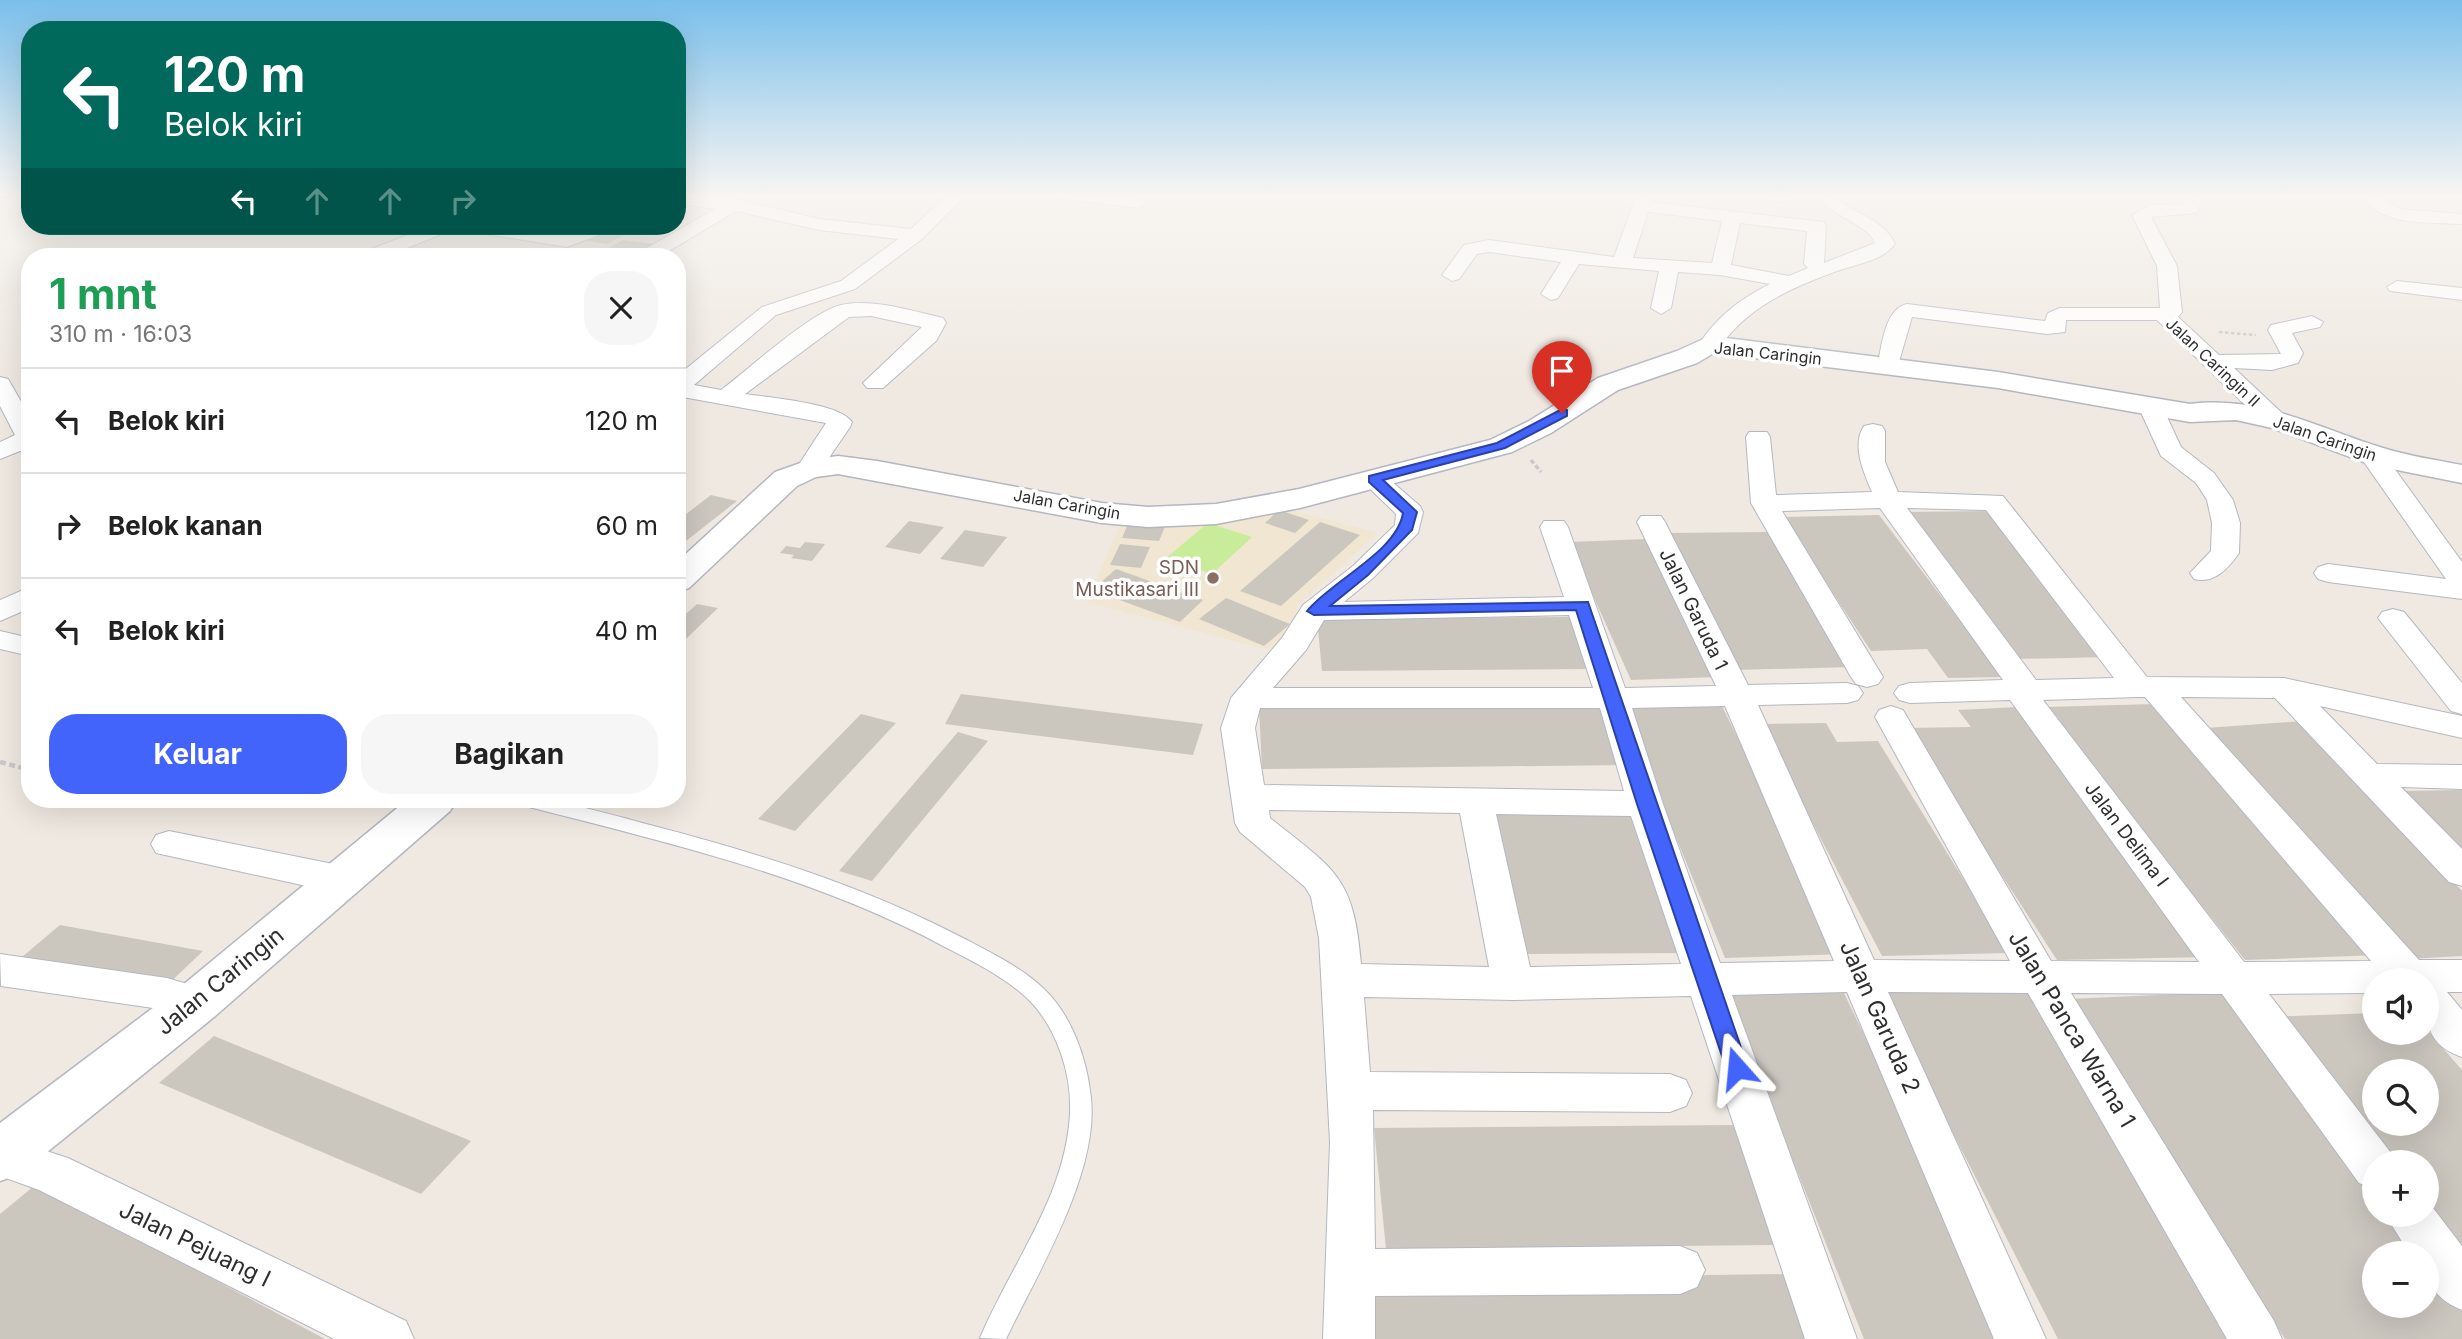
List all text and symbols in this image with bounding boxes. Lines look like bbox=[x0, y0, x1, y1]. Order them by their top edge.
text: 120 m bbox=[164, 45, 305, 104]
icon: left bbox=[49, 49, 140, 140]
text: Belok kiri bbox=[164, 105, 303, 144]
icon: left bbox=[225, 182, 263, 220]
icon: ahead bbox=[298, 182, 336, 220]
icon: ahead bbox=[371, 182, 409, 220]
icon: right bbox=[444, 182, 482, 220]
text: 1 mnt bbox=[49, 268, 157, 319]
button: close bbox=[584, 271, 658, 345]
street label: Jalan Caringin II bbox=[2162, 313, 2264, 411]
text: 310 m · 16:03 bbox=[49, 320, 192, 348]
street label: Jalan Caringin bbox=[1713, 337, 1823, 369]
pin bbox=[1532, 341, 1592, 413]
icon: arrive bbox=[1543, 352, 1581, 390]
icon: left bbox=[49, 402, 87, 440]
text: Belok kiri bbox=[108, 405, 225, 436]
text: 120 m bbox=[585, 405, 658, 436]
street label: Jalan Caringin bbox=[2271, 411, 2379, 465]
street label: Jalan Caringin bbox=[1012, 485, 1122, 523]
icon: right bbox=[49, 507, 87, 545]
text: Belok kanan bbox=[108, 510, 263, 541]
text: 60 m bbox=[595, 510, 658, 541]
street label: Jalan Garuda 1 bbox=[1654, 545, 1733, 674]
place label: SDN Mustikasari III bbox=[1075, 556, 1199, 601]
marker: SDN Mustikasari III bbox=[1205, 570, 1221, 586]
icon: left bbox=[49, 612, 87, 650]
text: Belok kiri bbox=[108, 615, 225, 646]
text: 40 m bbox=[595, 615, 658, 646]
button: Keluar bbox=[49, 714, 347, 794]
button: Bagikan bbox=[361, 714, 658, 794]
street label: Jalan Delima I bbox=[2080, 777, 2173, 891]
street label: Jalan Caringin bbox=[151, 921, 289, 1041]
street label: Jalan Panca Warna 1 bbox=[2002, 926, 2142, 1132]
street label: Jalan Garuda 2 bbox=[1834, 936, 1926, 1098]
map controls bbox=[2362, 968, 2439, 1318]
button: sound bbox=[2362, 968, 2439, 1045]
position arrow bbox=[1700, 1031, 1774, 1105]
button: search bbox=[2362, 1059, 2439, 1136]
button: + bbox=[2362, 1150, 2439, 1227]
street label: Jalan Pejuang I bbox=[115, 1195, 275, 1293]
button: − bbox=[2362, 1241, 2439, 1318]

